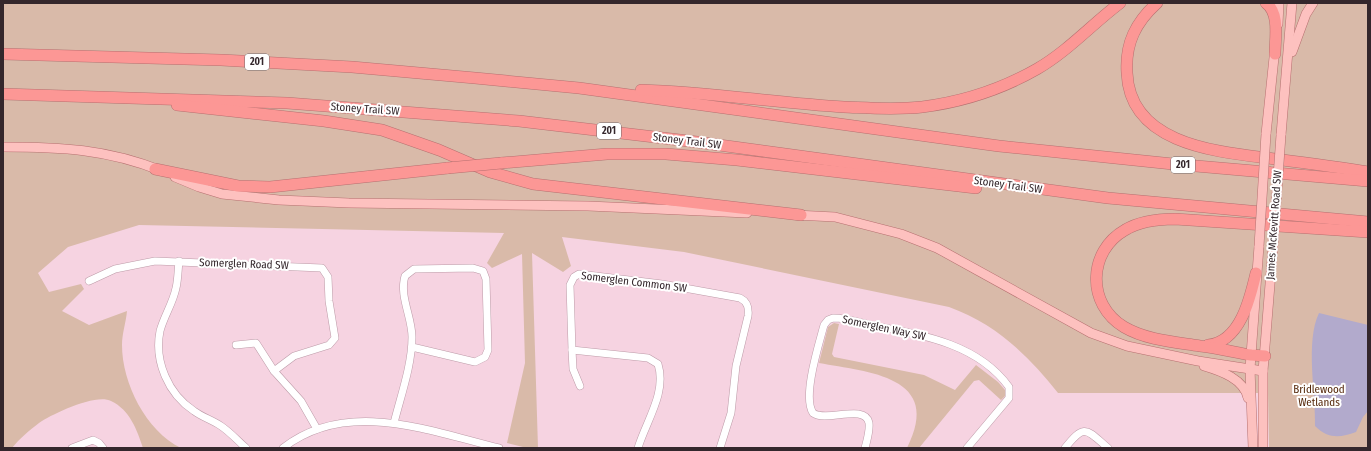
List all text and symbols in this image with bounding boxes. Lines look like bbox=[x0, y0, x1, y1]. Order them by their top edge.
road number: 201 bbox=[245, 54, 269, 70]
street label: Stoney Trail SW bbox=[330, 100, 400, 118]
road number: 201 bbox=[597, 123, 621, 139]
street label: Stoney Trail SW bbox=[652, 130, 722, 152]
road number: 201 bbox=[1171, 157, 1195, 173]
street label: James McKevitt Road SW bbox=[1264, 170, 1284, 280]
street label: Stoney Trail SW bbox=[973, 174, 1043, 196]
street label: Somerglen Road SW bbox=[199, 256, 289, 272]
street label: Somerglen Common SW bbox=[580, 269, 688, 295]
street label: Somerglen Way SW bbox=[841, 313, 927, 343]
park label: Bridlewood Wetlands bbox=[1293, 383, 1345, 409]

